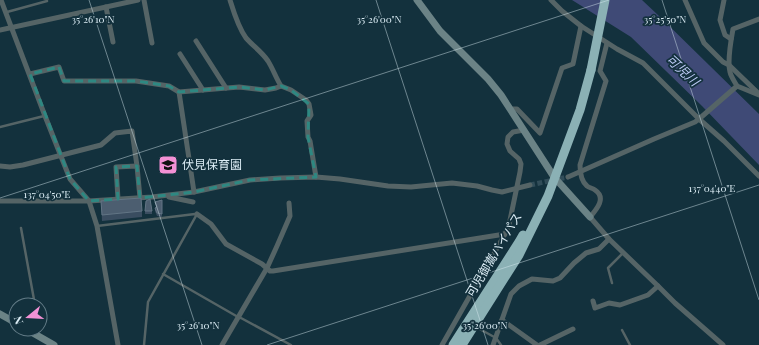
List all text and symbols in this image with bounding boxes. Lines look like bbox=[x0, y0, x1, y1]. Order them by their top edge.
text: 35°26'10"N bbox=[72, 12, 115, 26]
text: 35°26'00"N bbox=[356, 12, 402, 26]
text: 35°25'50"N bbox=[644, 12, 686, 26]
water label: 可児川 bbox=[663, 50, 705, 91]
school or university icon: 伏見保育園 bbox=[157, 154, 179, 176]
place label: 伏見保育園 bbox=[182, 156, 242, 172]
text: 137°04'40"E bbox=[689, 181, 735, 195]
text: 137°04'50"E bbox=[24, 187, 70, 201]
street label: 可児御嵩バイパス bbox=[462, 209, 525, 300]
north arrow bbox=[8, 297, 48, 337]
text: N bbox=[10, 314, 26, 326]
text: 35°26'10"N bbox=[177, 318, 220, 332]
text: 35°26'00"N bbox=[462, 318, 508, 332]

